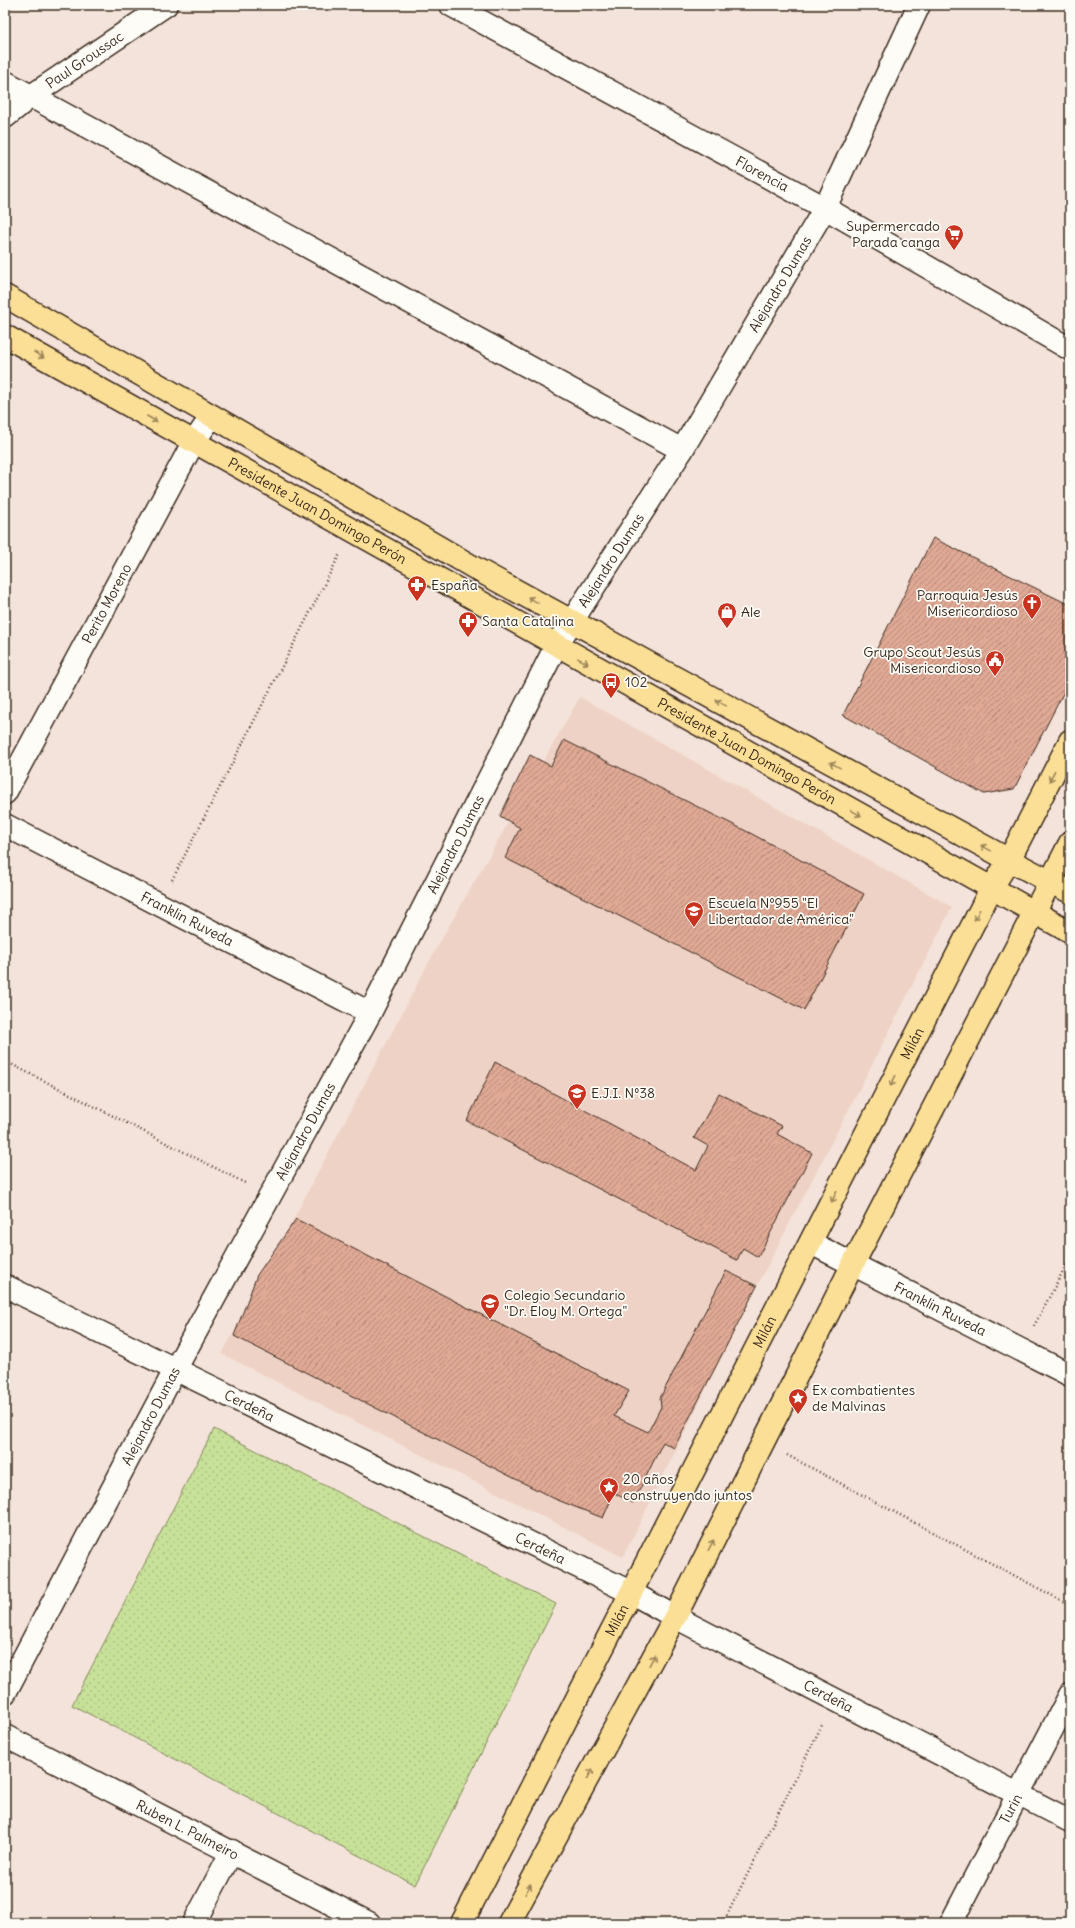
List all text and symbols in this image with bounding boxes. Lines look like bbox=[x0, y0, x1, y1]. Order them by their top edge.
street label: Paul Groussac bbox=[42, 27, 127, 93]
street label: Florencia bbox=[732, 152, 792, 196]
place label: Supermercado Parada canga bbox=[846, 217, 940, 251]
supermarket icon: Supermercado Parada canga bbox=[943, 223, 965, 251]
street label: Alejandro Dumas bbox=[745, 233, 815, 335]
one-way arrow bbox=[33, 352, 45, 360]
one-way arrow bbox=[146, 416, 158, 424]
street label: Presidente Juan Domingo Perón bbox=[225, 454, 410, 568]
street label: Alejandro Dumas bbox=[574, 510, 648, 611]
street label: Perito Moreno bbox=[78, 560, 136, 647]
pharmacy icon: España bbox=[406, 574, 428, 602]
place label: España bbox=[431, 576, 478, 594]
place label: Parroquia Jesús Misericordioso bbox=[917, 586, 1018, 620]
church icon: Parroquia Jesús Misericordioso bbox=[1021, 592, 1043, 620]
one-way arrow bbox=[528, 596, 540, 603]
shop icon: Ale bbox=[716, 601, 738, 629]
place label: Ale bbox=[741, 603, 761, 621]
pharmacy icon: Santa Catalina bbox=[457, 610, 479, 638]
place label: Santa Catalina bbox=[482, 612, 574, 630]
place label: Grupo Scout Jesús Misericordioso bbox=[863, 643, 981, 677]
public building icon: Grupo Scout Jesús Misericordioso bbox=[984, 649, 1006, 677]
one-way arrow bbox=[577, 657, 589, 665]
bus stop icon: 102 bbox=[600, 671, 622, 699]
place label: 102 bbox=[625, 673, 648, 691]
street label: Presidente Juan Domingo Perón bbox=[654, 694, 839, 808]
one-way arrow bbox=[715, 698, 727, 706]
one-way arrow bbox=[829, 761, 841, 769]
one-way arrow bbox=[1048, 770, 1055, 782]
street label: Alejandro Dumas bbox=[423, 792, 488, 897]
one-way arrow bbox=[849, 809, 861, 817]
one-way arrow bbox=[980, 843, 992, 851]
street label: Franklin Ruveda bbox=[138, 888, 236, 950]
place label: Escuela Nº955 "El Libertador de América" bbox=[708, 894, 854, 928]
school or university icon: Escuela Nº955 "El Libertador de América" bbox=[683, 900, 705, 928]
one-way arrow bbox=[973, 909, 981, 921]
street label: Milán bbox=[896, 1024, 928, 1063]
one-way arrow bbox=[889, 1075, 896, 1087]
street label: Alejandro Dumas bbox=[271, 1079, 339, 1183]
school or university icon: E.J.I. Nº38 bbox=[566, 1082, 588, 1110]
place label: E.J.I. Nº38 bbox=[591, 1084, 655, 1102]
one-way arrow bbox=[830, 1191, 837, 1203]
street label: Franklin Ruveda bbox=[891, 1278, 989, 1340]
place label: Colegio Secundario "Dr. Eloy M. Ortega" bbox=[504, 1286, 627, 1320]
school or university icon: Colegio Secundario "Dr. Eloy M. Ortega" bbox=[479, 1292, 501, 1320]
street label: Milán bbox=[749, 1313, 780, 1351]
street label: Alejandro Dumas bbox=[117, 1364, 184, 1468]
place label: Ex combatientes de Malvinas bbox=[812, 1381, 915, 1415]
street label: Cerdeña bbox=[221, 1386, 277, 1426]
place icon: Ex combatientes de Malvinas bbox=[787, 1387, 809, 1415]
place label: 20 años construyendo juntos bbox=[623, 1470, 752, 1504]
place icon: 20 años construyendo juntos bbox=[598, 1476, 620, 1504]
street label: Cerdeña bbox=[512, 1528, 568, 1568]
one-way arrow bbox=[708, 1539, 716, 1551]
street label: Milán bbox=[601, 1601, 633, 1639]
one-way arrow bbox=[648, 1654, 656, 1666]
street label: Cerdeña bbox=[800, 1676, 856, 1717]
one-way arrow bbox=[586, 1769, 594, 1781]
street label: Turin bbox=[995, 1791, 1026, 1827]
street label: Ruben L. Palmeiro bbox=[133, 1796, 242, 1864]
one-way arrow bbox=[524, 1883, 532, 1895]

